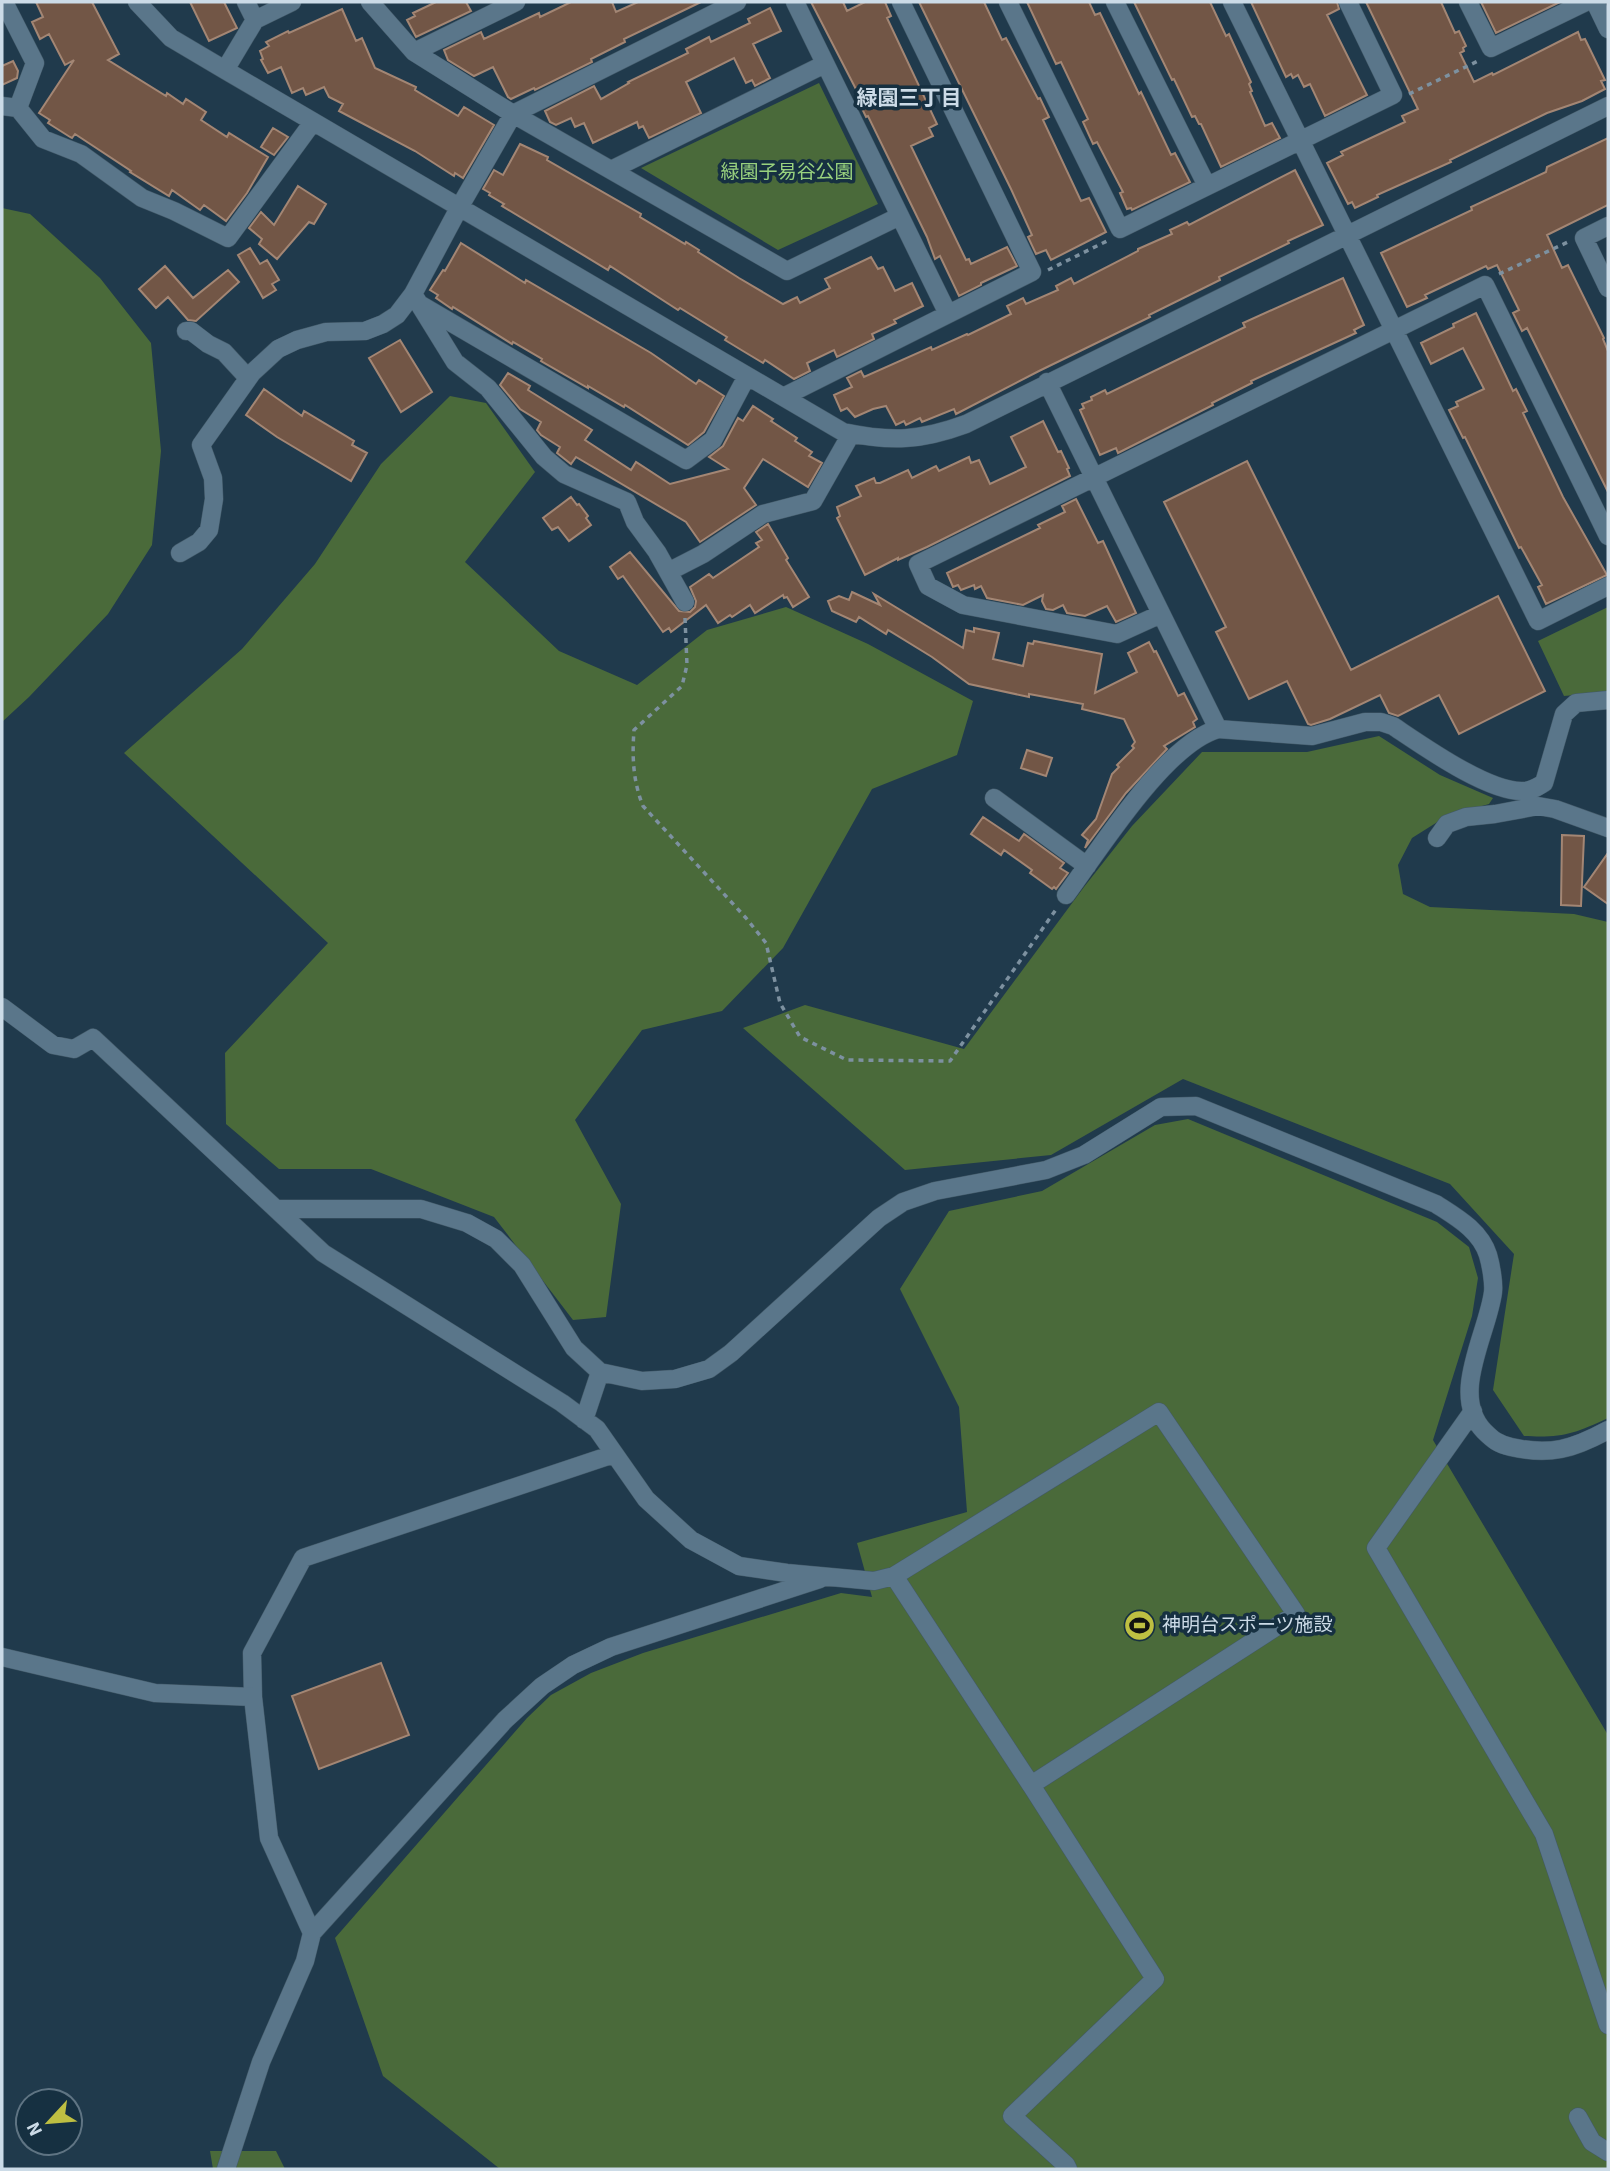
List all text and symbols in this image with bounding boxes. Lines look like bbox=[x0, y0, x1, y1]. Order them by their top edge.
district label: 緑園三丁目 bbox=[857, 83, 962, 113]
park label: 緑園子易谷公園 bbox=[720, 159, 854, 186]
sports icon: 神明台スポーツ施設 bbox=[1122, 1608, 1156, 1642]
place label: 神明台スポーツ施設 bbox=[1162, 1612, 1333, 1639]
north arrow bbox=[14, 2087, 84, 2157]
text: N bbox=[20, 2117, 50, 2140]

